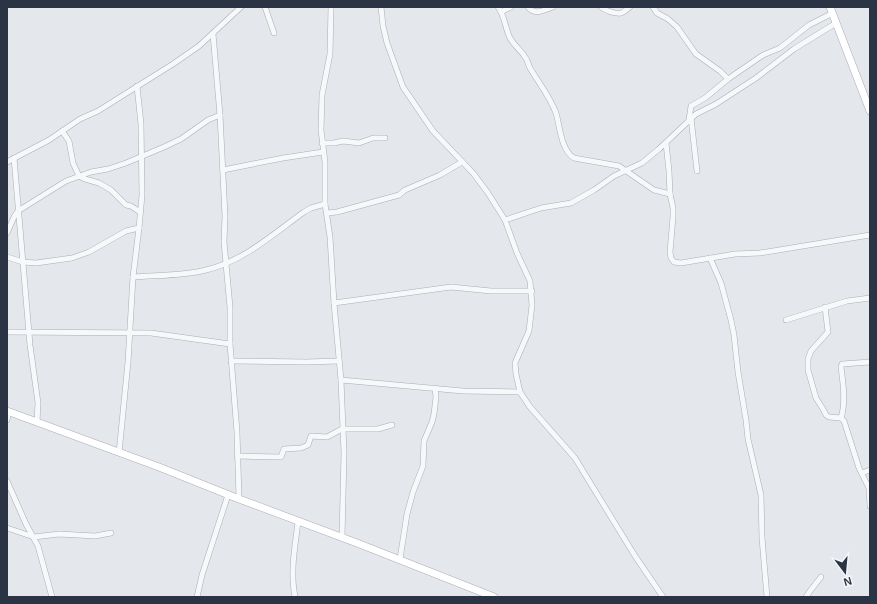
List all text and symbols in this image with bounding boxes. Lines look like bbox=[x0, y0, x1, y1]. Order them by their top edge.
north arrow bbox=[825, 552, 865, 592]
text: N bbox=[842, 575, 853, 588]

